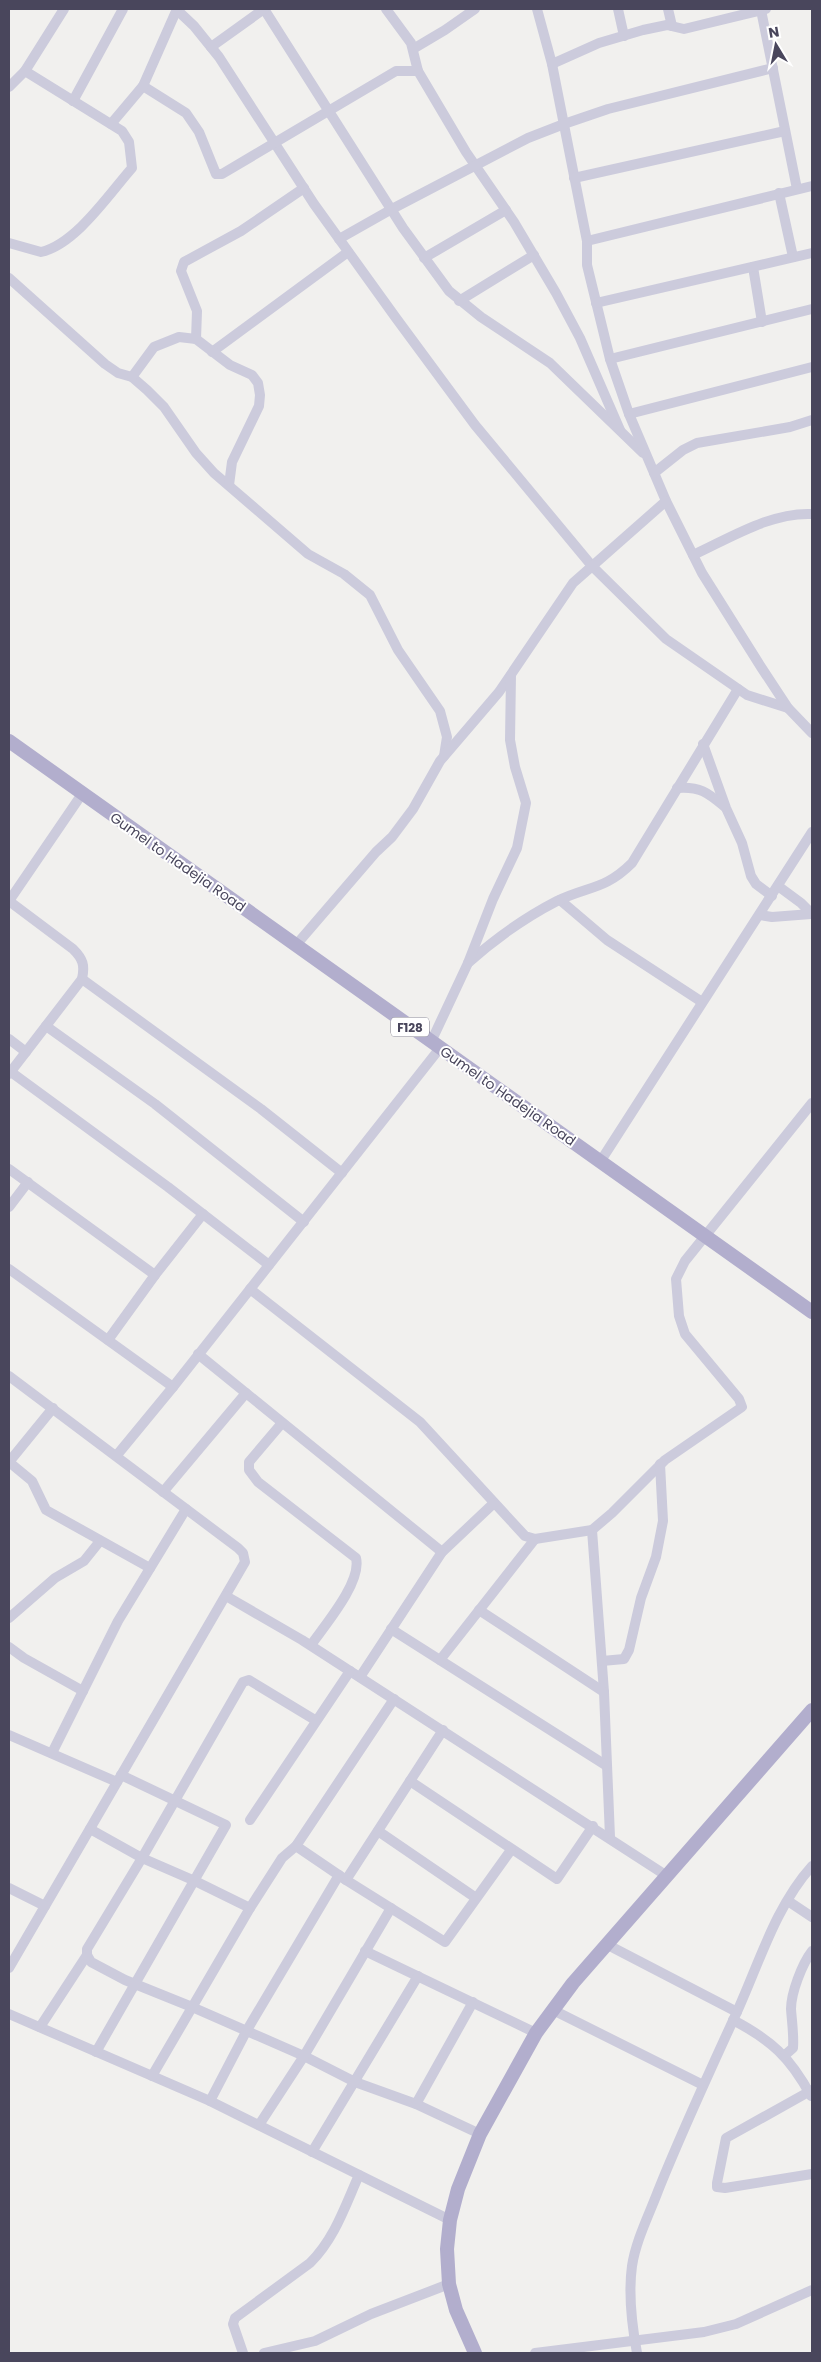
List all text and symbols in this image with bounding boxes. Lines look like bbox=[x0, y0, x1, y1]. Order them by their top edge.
north arrow bbox=[751, 20, 801, 70]
text: N bbox=[767, 21, 781, 43]
street label: Gumel to Hadejia Road bbox=[106, 807, 250, 917]
road number: F128 bbox=[391, 1018, 429, 1036]
street label: Gumel to Hadejia Road bbox=[436, 1041, 580, 1151]

